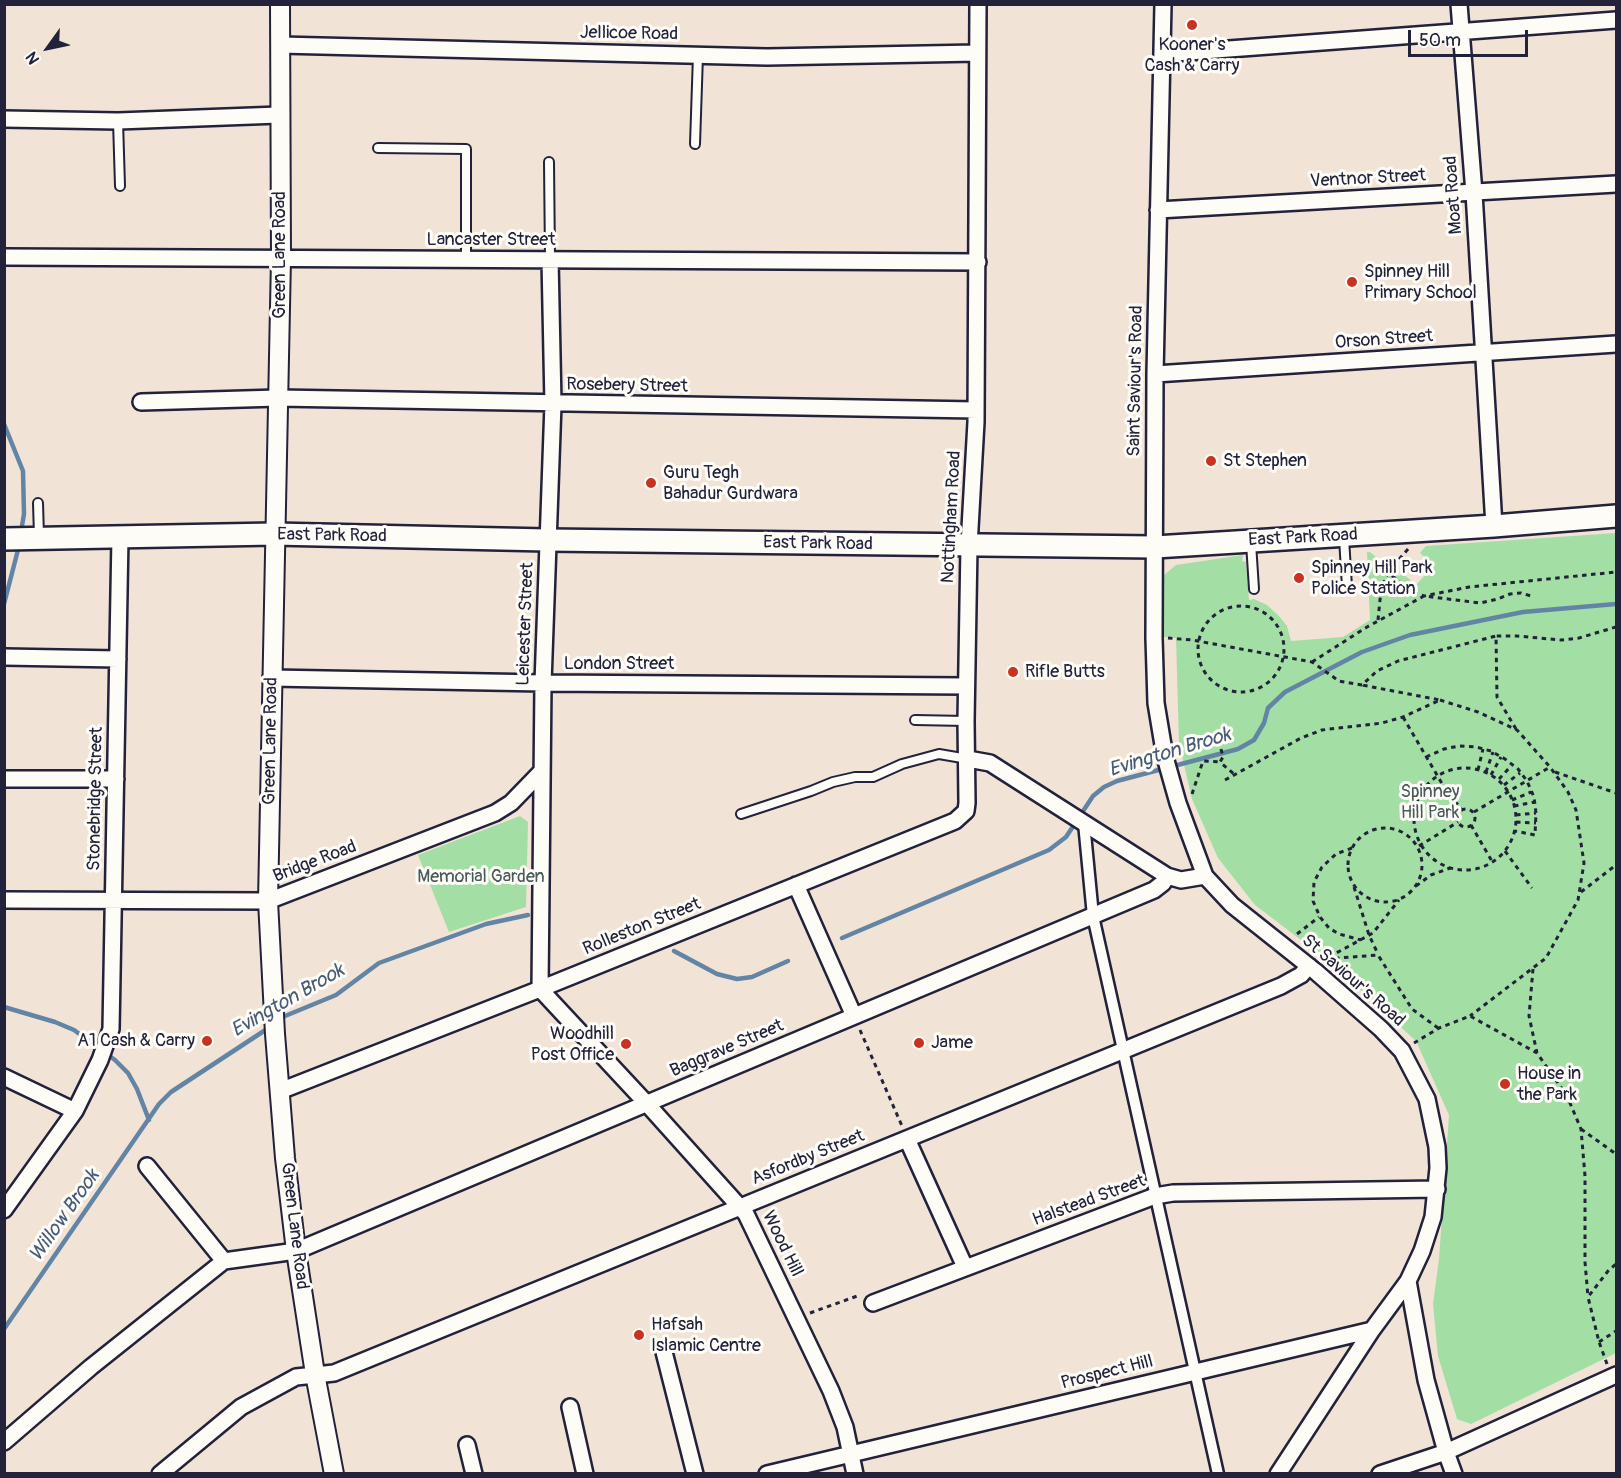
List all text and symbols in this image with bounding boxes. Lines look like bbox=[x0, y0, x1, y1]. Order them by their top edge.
north arrow bbox=[18, 18, 78, 78]
marker: Kooner's Cash & Carry bbox=[1185, 18, 1199, 32]
scale bar bbox=[1411, 18, 1531, 56]
street label: Jellicoe Road bbox=[580, 22, 678, 46]
text: 50 m bbox=[1419, 29, 1461, 52]
place label: Kooner's Cash & Carry bbox=[1144, 34, 1240, 76]
text: N bbox=[22, 48, 44, 68]
street label: Moat Road bbox=[1440, 155, 1468, 235]
street label: Ventnor Street bbox=[1310, 165, 1426, 193]
street label: Green Lane Road bbox=[269, 191, 291, 319]
street label: Lancaster Street bbox=[426, 229, 556, 251]
place label: Spinney Hill Primary School bbox=[1364, 261, 1477, 304]
marker: Spinney Hill Primary School bbox=[1345, 275, 1359, 289]
street label: Saint Saviour's Road bbox=[1124, 305, 1148, 457]
street label: Orson Street bbox=[1334, 326, 1434, 354]
street label: Rosebery Street bbox=[566, 374, 688, 398]
street label: Nottingham Road bbox=[938, 450, 966, 584]
place label: St Stephen bbox=[1223, 450, 1307, 472]
marker: St Stephen bbox=[1204, 454, 1218, 468]
place label: Guru Tegh Bahadur Gurdwara bbox=[663, 462, 798, 504]
marker: Guru Tegh Bahadur Gurdwara bbox=[644, 476, 658, 490]
street label: East Park Road bbox=[277, 524, 387, 548]
street label: East Park Road bbox=[1248, 524, 1358, 552]
street label: East Park Road bbox=[763, 532, 873, 556]
place label: Spinney Hill Park Police Station bbox=[1311, 557, 1432, 600]
street label: Leicester Street bbox=[513, 562, 539, 686]
marker: Spinney Hill Park Police Station bbox=[1292, 571, 1306, 585]
street label: London Street bbox=[564, 653, 674, 675]
place label: Rifle Butts bbox=[1025, 661, 1105, 683]
marker: Rifle Butts bbox=[1006, 665, 1020, 679]
street label: Green Lane Road bbox=[259, 677, 283, 805]
water label: Evington Brook bbox=[1106, 723, 1234, 783]
street label: Stonebridge Street bbox=[84, 727, 108, 871]
park label: Spinney Hill Park bbox=[1401, 781, 1459, 824]
street label: Bridge Road bbox=[270, 836, 360, 888]
park label: Memorial Garden bbox=[417, 866, 545, 888]
street label: Rolleston Street bbox=[580, 894, 704, 960]
street label: St Saviour's Road bbox=[1297, 930, 1409, 1032]
water label: Evington Brook bbox=[227, 959, 349, 1043]
street label: Baggrave Street bbox=[667, 1015, 787, 1083]
place label: Woodhill Post Office bbox=[531, 1023, 614, 1066]
place label: A1 Cash & Carry bbox=[77, 1030, 195, 1052]
place label: Jame bbox=[931, 1032, 973, 1054]
marker: A1 Cash & Carry bbox=[200, 1034, 214, 1048]
marker: Jame bbox=[912, 1036, 926, 1050]
marker: Woodhill Post Office bbox=[619, 1037, 633, 1051]
place label: House in the Park bbox=[1517, 1063, 1581, 1106]
marker: House in the Park bbox=[1498, 1077, 1512, 1091]
street label: Asfordby Street bbox=[748, 1126, 868, 1190]
street label: Green Lane Road bbox=[275, 1161, 313, 1291]
water label: Willow Brook bbox=[25, 1166, 105, 1266]
street label: Halstead Street bbox=[1030, 1171, 1148, 1231]
street label: Wood Hill bbox=[757, 1208, 807, 1280]
place label: Hafsah Islamic Centre bbox=[651, 1314, 761, 1356]
marker: Hafsah Islamic Centre bbox=[632, 1328, 646, 1342]
street label: Prospect Hill bbox=[1059, 1351, 1155, 1395]

